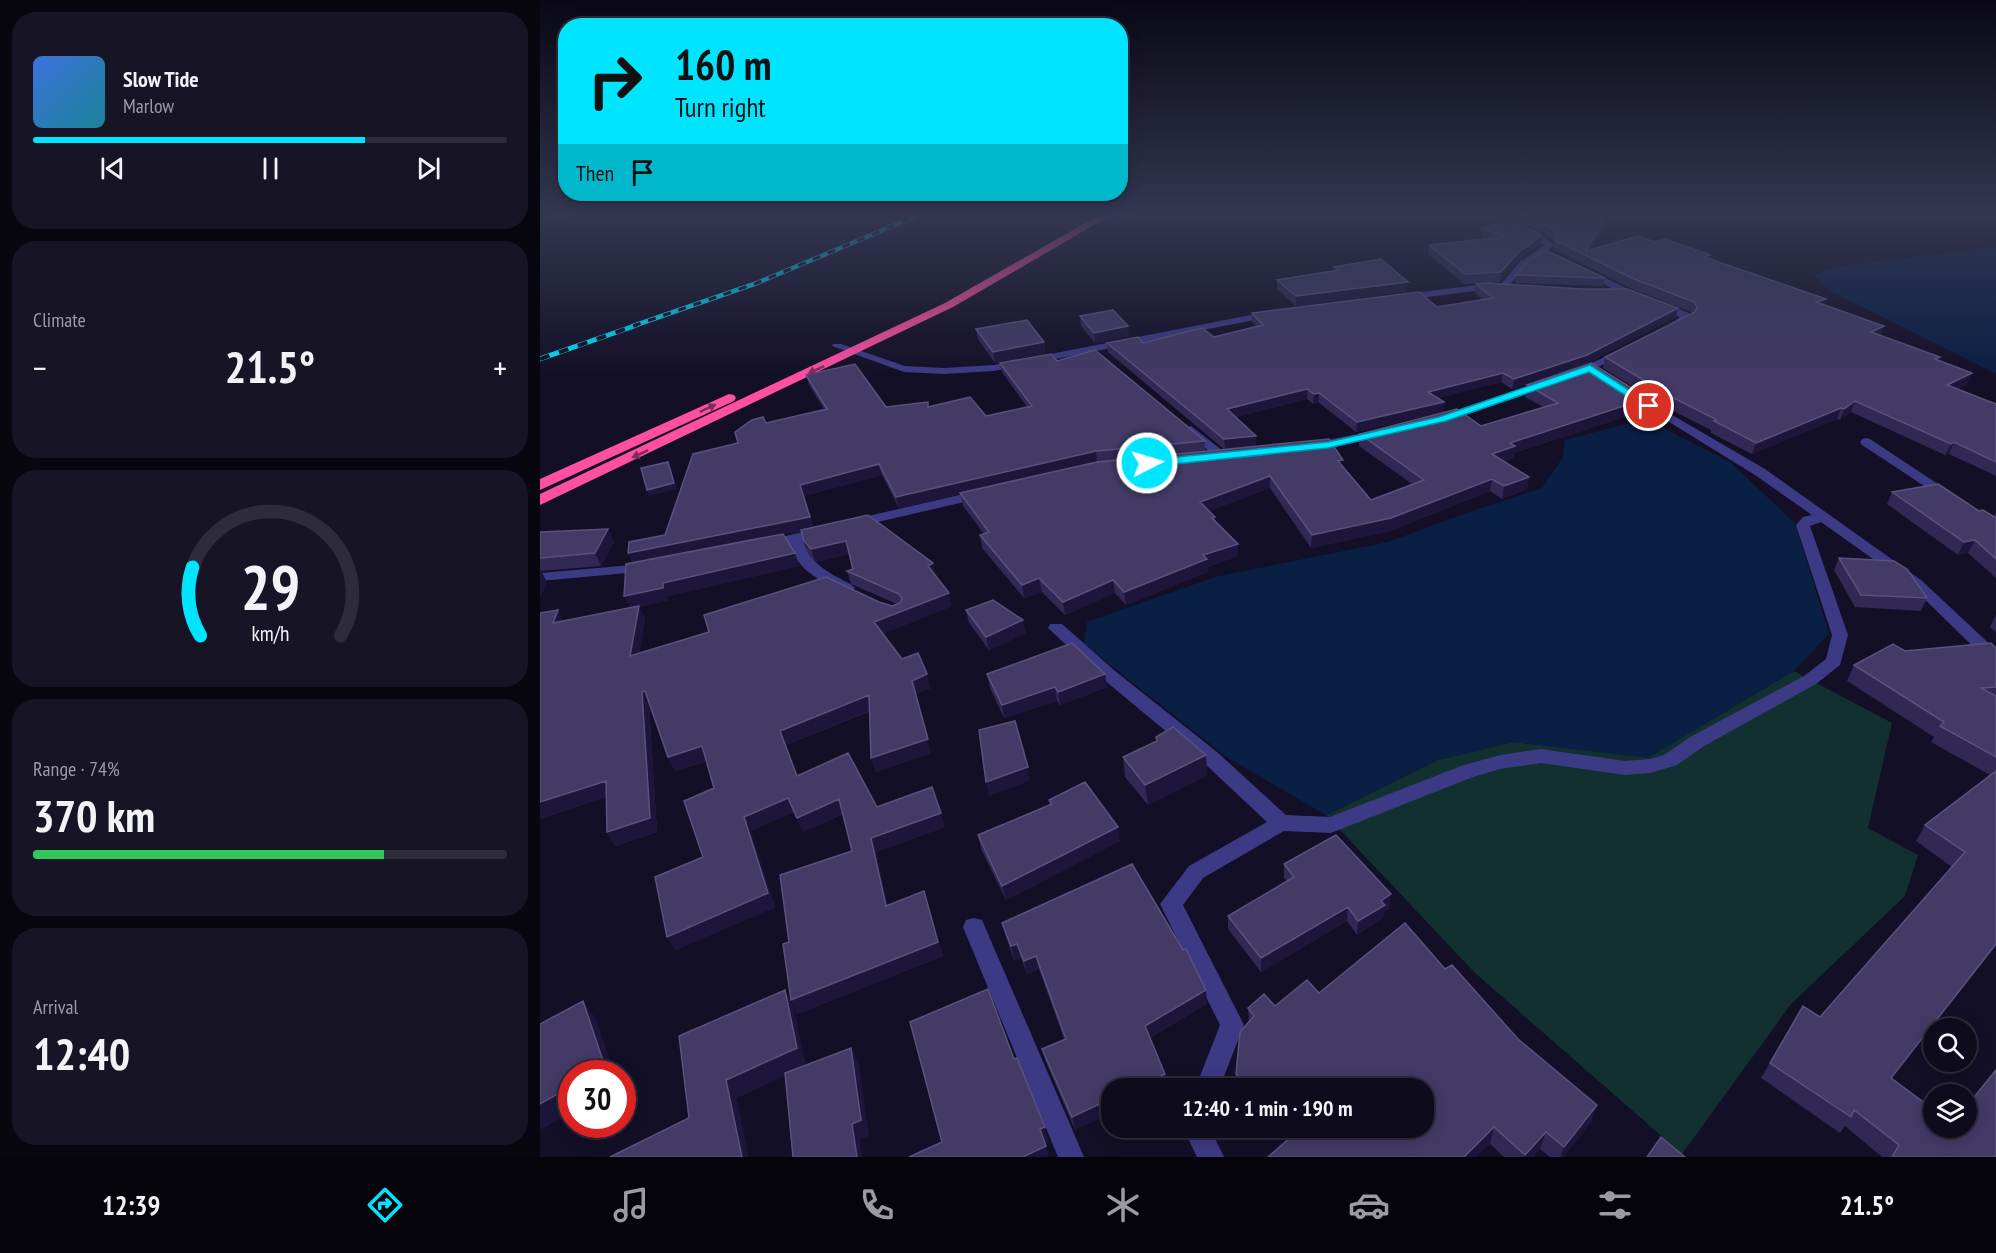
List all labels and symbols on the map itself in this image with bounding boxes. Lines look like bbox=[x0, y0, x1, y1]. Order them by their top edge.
one-way arrow bbox=[807, 365, 824, 374]
pin bbox=[1623, 380, 1674, 431]
one-way arrow bbox=[699, 403, 716, 412]
position arrow bbox=[1115, 431, 1179, 495]
one-way arrow bbox=[631, 449, 648, 458]
speed limit sign: 30 bbox=[558, 1060, 636, 1138]

